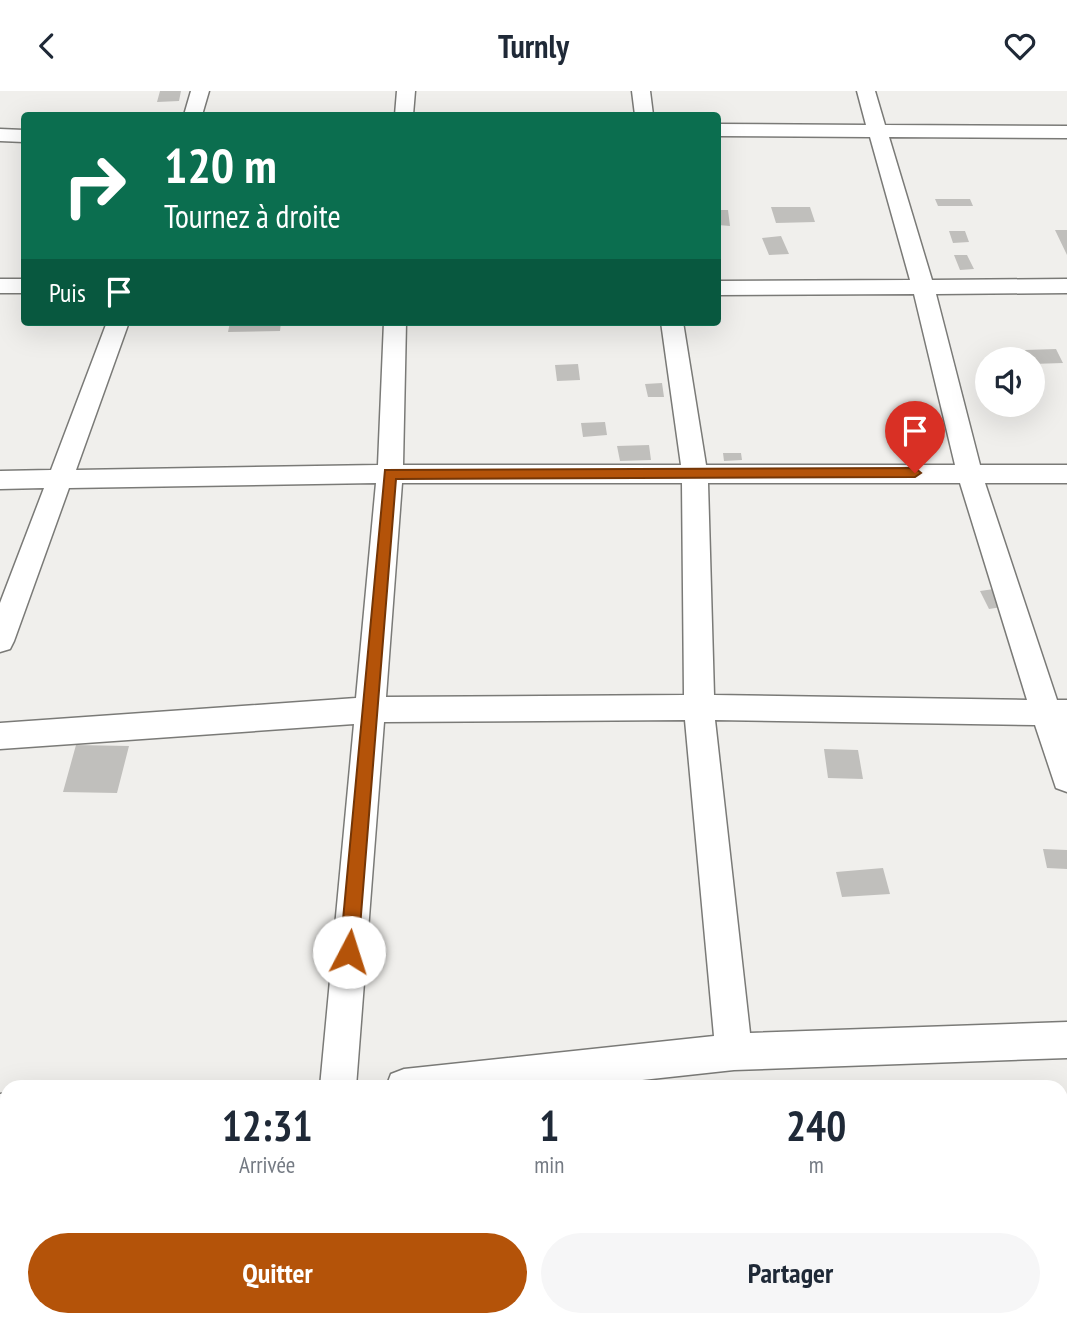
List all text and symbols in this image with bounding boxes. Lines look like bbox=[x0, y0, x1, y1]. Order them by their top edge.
text: Turnly bbox=[498, 25, 569, 67]
icon: back bbox=[28, 27, 66, 65]
icon: heart bbox=[1001, 27, 1039, 65]
text: 120 m bbox=[164, 133, 277, 197]
icon: right bbox=[49, 140, 140, 231]
text: Tournez à droite bbox=[164, 195, 341, 237]
icon: arrive bbox=[100, 273, 138, 311]
text: Puis bbox=[49, 276, 86, 309]
map controls bbox=[975, 347, 1045, 417]
button: sound bbox=[975, 347, 1045, 417]
pin bbox=[885, 401, 945, 473]
icon: arrive bbox=[896, 412, 934, 450]
position arrow bbox=[312, 915, 386, 989]
text: 12:31 bbox=[222, 1098, 313, 1153]
text: 1 bbox=[539, 1098, 559, 1153]
text: 240 bbox=[786, 1098, 846, 1153]
text: Arrivée bbox=[239, 1150, 295, 1179]
text: min bbox=[534, 1150, 564, 1179]
text: m bbox=[809, 1150, 824, 1179]
button: Quitter bbox=[28, 1233, 527, 1313]
button: Partager bbox=[541, 1233, 1040, 1313]

